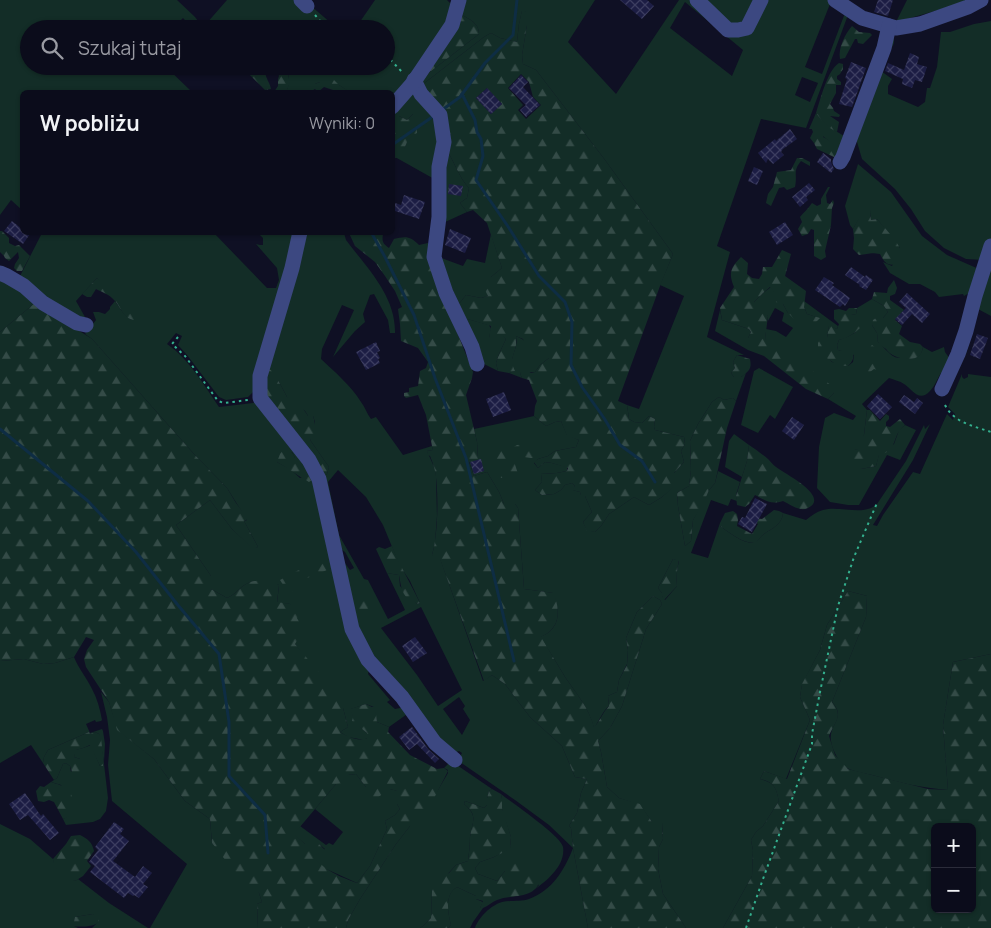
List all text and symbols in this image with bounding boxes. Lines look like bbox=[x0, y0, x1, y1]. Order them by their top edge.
search box bbox=[20, 20, 395, 75]
icon: search bbox=[38, 34, 66, 62]
text: Szukaj tutaj bbox=[78, 35, 181, 61]
text: W pobliżu bbox=[40, 109, 140, 137]
text: Wyniki: 0 bbox=[309, 112, 375, 134]
map controls bbox=[931, 823, 976, 913]
button: + bbox=[931, 823, 976, 868]
button: − bbox=[931, 868, 976, 913]

